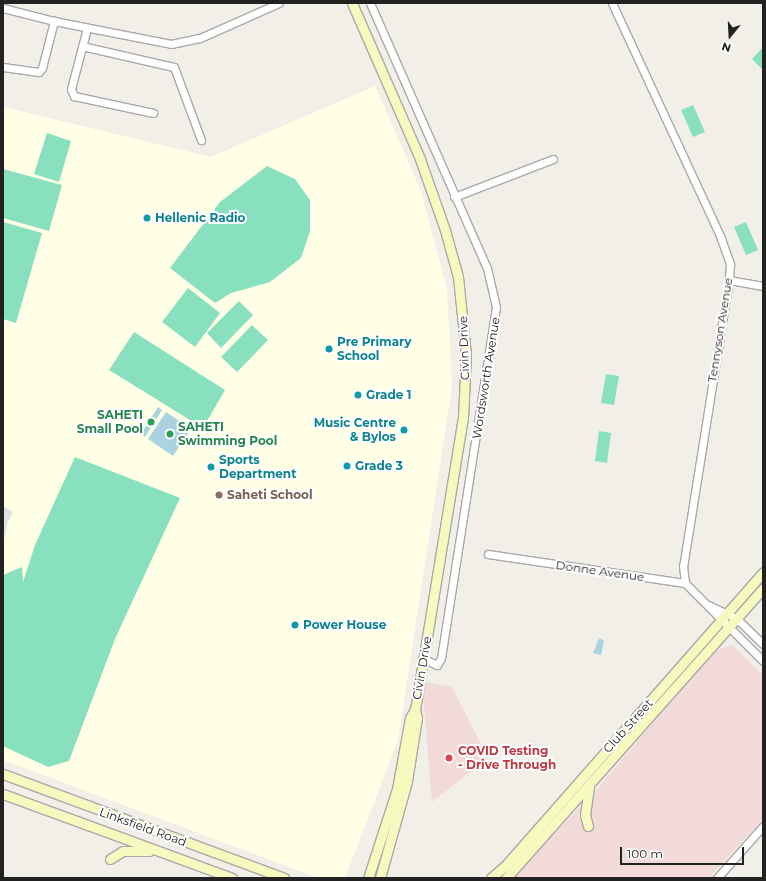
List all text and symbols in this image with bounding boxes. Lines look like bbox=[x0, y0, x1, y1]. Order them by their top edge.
north arrow bbox=[710, 16, 750, 56]
text: N bbox=[720, 39, 733, 55]
place label: Hellenic Radio bbox=[155, 211, 245, 225]
marker: Hellenic Radio bbox=[142, 213, 152, 223]
street label: Tennyson Avenue bbox=[705, 277, 735, 383]
street label: Civin Drive bbox=[456, 316, 472, 380]
street label: Wordsworth Avenue bbox=[469, 316, 503, 440]
place label: Pre Primary School bbox=[337, 335, 411, 363]
marker: Pre Primary School bbox=[324, 344, 334, 354]
place label: Grade 1 bbox=[366, 388, 411, 402]
marker: Grade 1 bbox=[353, 390, 363, 400]
place label: SAHETI Small Pool bbox=[77, 408, 143, 436]
place label: Music Centre & Bylos bbox=[314, 416, 396, 444]
marker: SAHETI Small Pool bbox=[146, 417, 156, 427]
place label: SAHETI Swimming Pool bbox=[178, 420, 277, 448]
marker: Music Centre & Bylos bbox=[399, 425, 409, 435]
marker: SAHETI Swimming Pool bbox=[165, 429, 175, 439]
place label: Sports Department bbox=[219, 453, 296, 481]
place label: Grade 3 bbox=[355, 459, 403, 473]
marker: Grade 3 bbox=[342, 461, 352, 471]
marker: Sports Department bbox=[206, 462, 216, 472]
place label: Saheti School bbox=[227, 488, 313, 502]
marker: Saheti School bbox=[214, 490, 224, 500]
street label: Donne Avenue bbox=[555, 558, 645, 584]
place label: Power House bbox=[303, 618, 386, 632]
marker: Power House bbox=[290, 620, 300, 630]
street label: Civin Drive bbox=[409, 635, 435, 701]
street label: Club Street bbox=[600, 696, 656, 756]
place label: COVID Testing - Drive Through bbox=[458, 744, 556, 772]
marker: COVID Testing - Drive Through bbox=[443, 752, 455, 764]
street label: Linksfield Road bbox=[97, 805, 189, 849]
scale bar bbox=[622, 839, 746, 865]
text: 100 m bbox=[627, 846, 663, 861]

